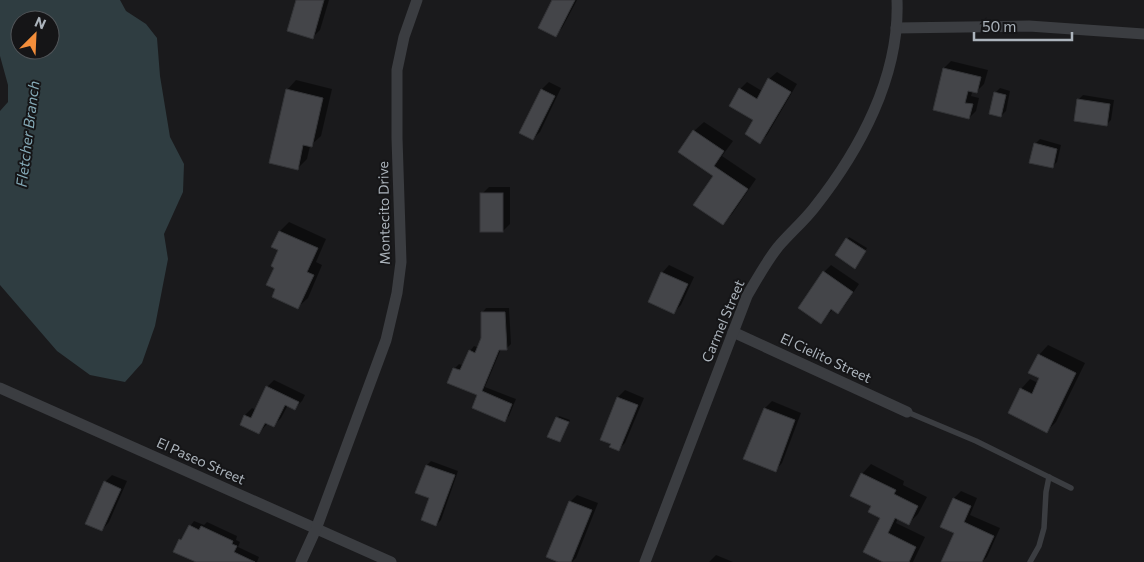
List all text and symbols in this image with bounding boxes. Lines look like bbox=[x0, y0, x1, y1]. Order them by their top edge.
north arrow bbox=[10, 10, 60, 60]
scale bar bbox=[974, 10, 1072, 42]
text: N bbox=[32, 13, 49, 33]
text: 50 m bbox=[982, 17, 1016, 35]
water label: Fletcher Branch bbox=[12, 80, 42, 188]
street label: Montecito Drive bbox=[374, 161, 393, 265]
street label: Carmel Street bbox=[698, 277, 748, 365]
street label: El Cielito Street bbox=[778, 329, 875, 386]
street label: El Paseo Street bbox=[154, 433, 248, 488]

